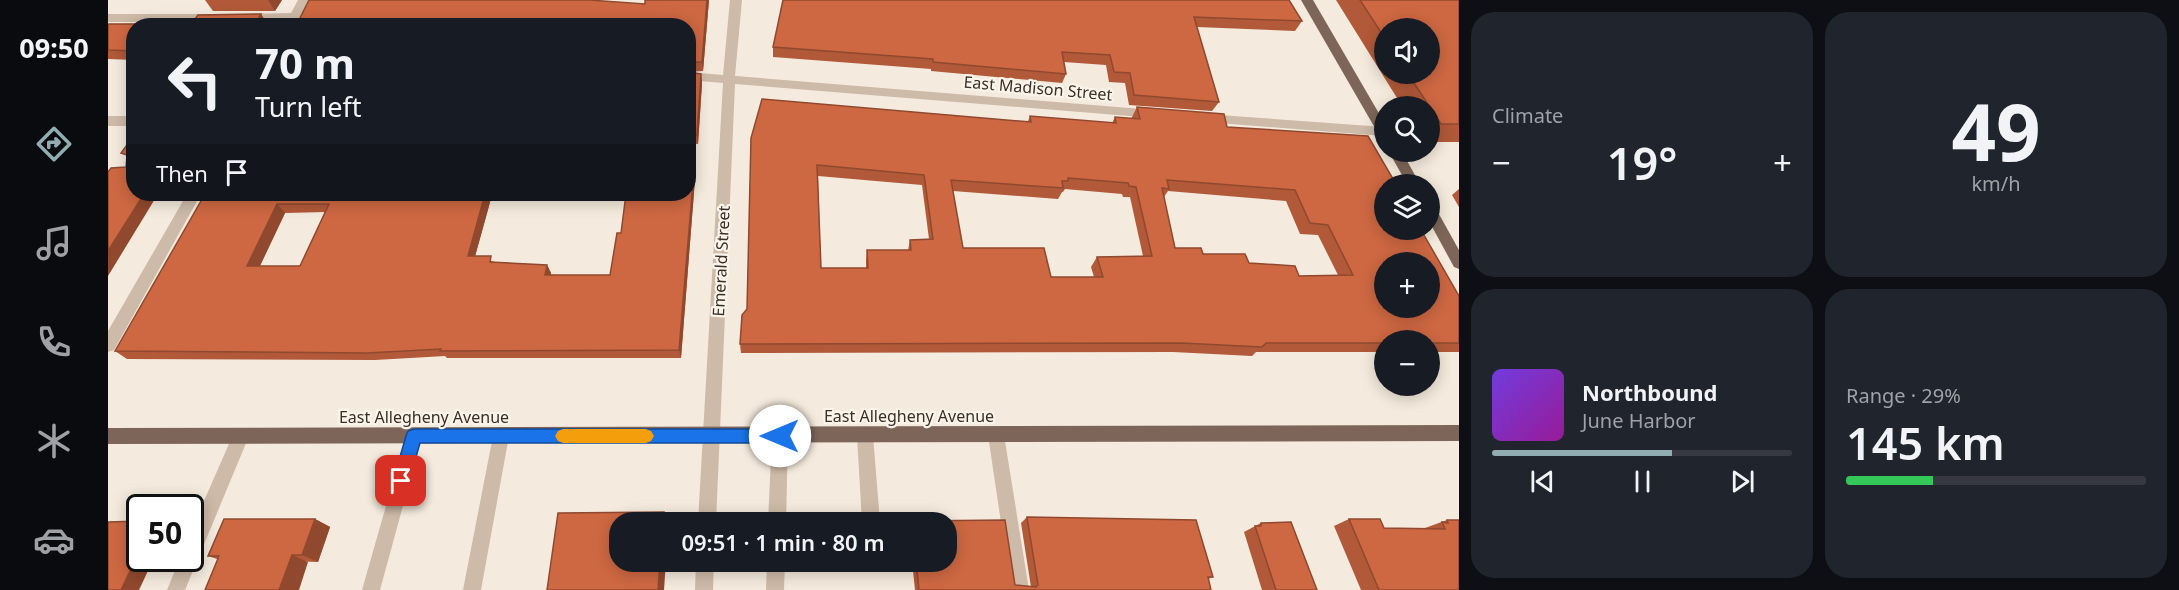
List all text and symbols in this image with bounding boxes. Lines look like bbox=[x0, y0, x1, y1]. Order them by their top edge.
map controls bbox=[1374, 18, 1440, 396]
button: sound bbox=[1374, 18, 1440, 84]
text: 09:50 bbox=[19, 29, 89, 66]
text: 70 m bbox=[255, 34, 355, 91]
icon: left bbox=[156, 42, 234, 120]
street label: East Madison Street bbox=[963, 71, 1113, 105]
text: 49 bbox=[1951, 78, 2041, 184]
text: Turn left bbox=[255, 88, 361, 125]
button: search bbox=[1374, 96, 1440, 162]
text: Climate bbox=[1492, 102, 1563, 129]
icon: directions bbox=[33, 123, 75, 165]
text: 19° bbox=[1607, 132, 1677, 193]
text: − bbox=[1492, 140, 1511, 185]
text: + bbox=[1773, 140, 1792, 185]
icon: arrive bbox=[220, 156, 253, 189]
text: Then bbox=[156, 158, 208, 188]
text: km/h bbox=[1971, 170, 2021, 197]
button: layers bbox=[1374, 174, 1440, 240]
street label: Emerald Street bbox=[707, 205, 735, 317]
icon: music bbox=[33, 222, 75, 264]
button: + bbox=[1374, 252, 1440, 318]
icon: phone bbox=[33, 321, 75, 363]
button: − bbox=[1374, 330, 1440, 396]
text: Northbound bbox=[1582, 377, 1717, 407]
text: Range · 29% bbox=[1846, 382, 1961, 409]
position arrow bbox=[748, 404, 812, 468]
street label: East Allegheny Avenue bbox=[824, 405, 994, 427]
street label: East Allegheny Avenue bbox=[339, 406, 509, 428]
text: June Harbor bbox=[1582, 407, 1696, 434]
text: 145 km bbox=[1846, 412, 2005, 473]
icon: climate bbox=[33, 420, 75, 462]
pin bbox=[375, 455, 426, 506]
icon: arrive bbox=[384, 464, 417, 497]
icon: previous bbox=[1526, 465, 1559, 498]
icon: pause bbox=[1626, 465, 1659, 498]
icon: next bbox=[1726, 465, 1759, 498]
speed limit sign: 50 bbox=[126, 494, 204, 572]
icon: car bbox=[33, 519, 75, 561]
text: 09:51 · 1 min · 80 m bbox=[681, 527, 885, 557]

